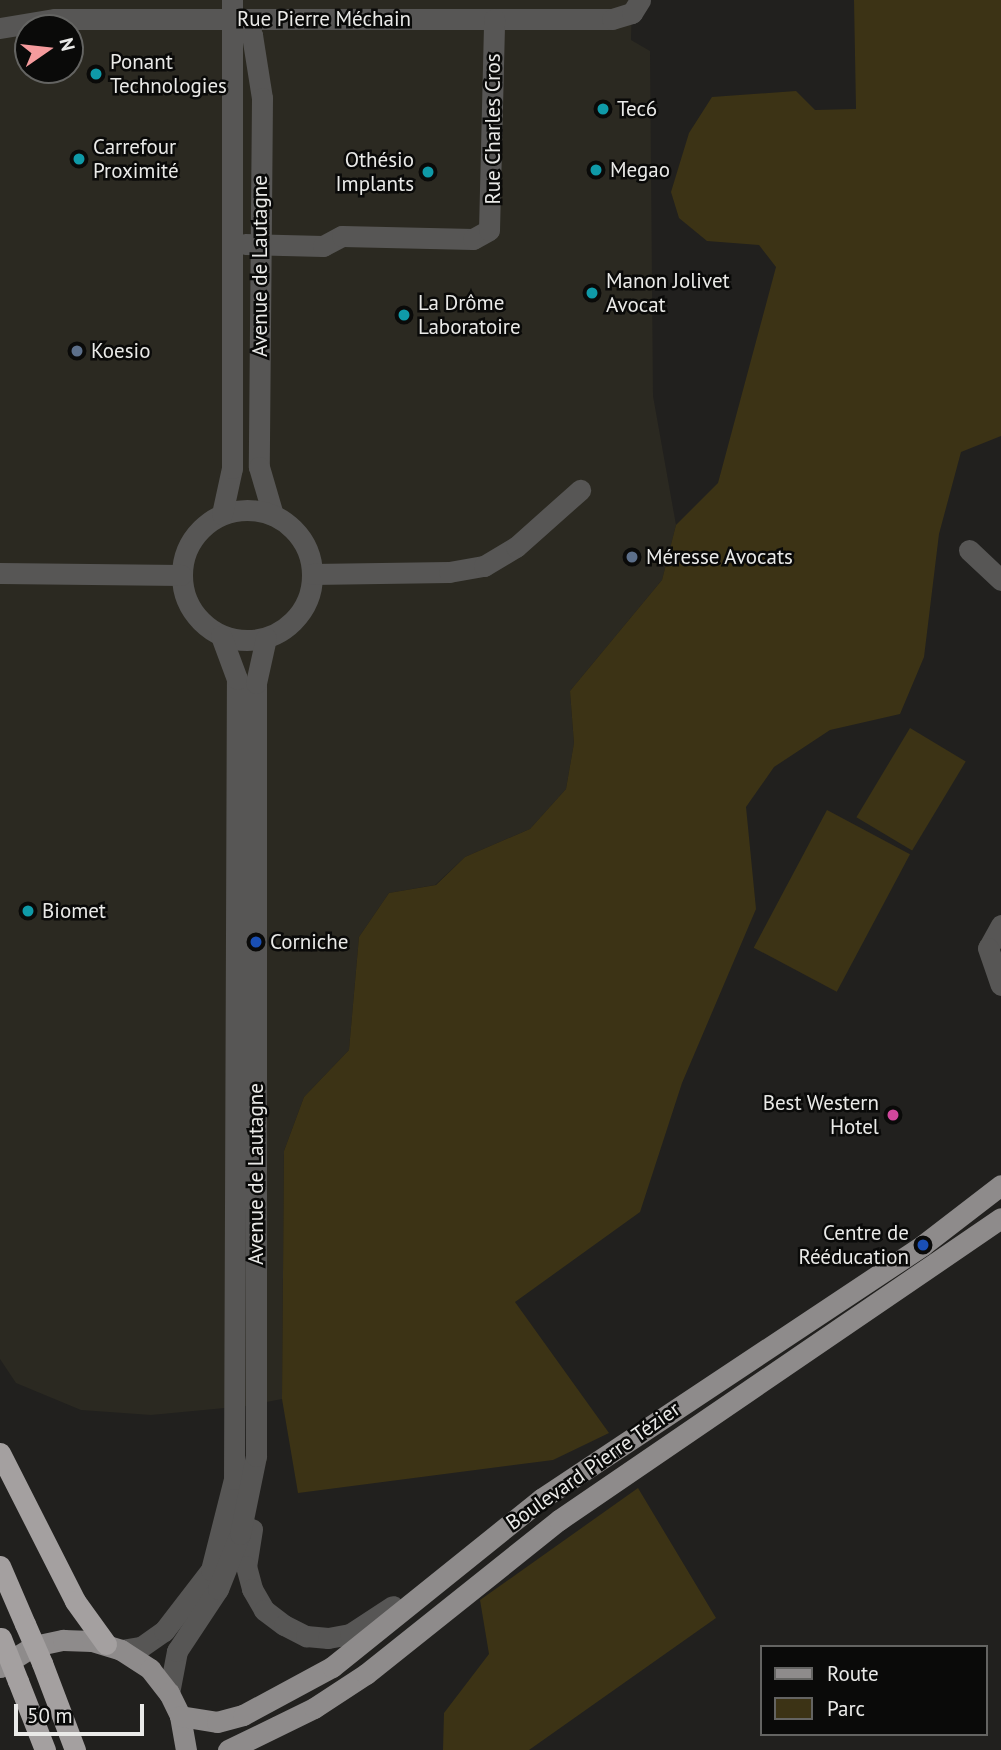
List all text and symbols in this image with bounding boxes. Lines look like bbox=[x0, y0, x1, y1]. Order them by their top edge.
street label: Rue Pierre Méchain bbox=[237, 6, 411, 32]
north arrow bbox=[14, 14, 84, 84]
text: N bbox=[54, 35, 81, 53]
place label: Ponant Technologies bbox=[110, 49, 227, 99]
street label: Rue Charles Cros bbox=[480, 53, 506, 205]
marker: Ponant Technologies bbox=[88, 66, 104, 82]
place label: Tec6 bbox=[617, 96, 657, 122]
marker: Tec6 bbox=[595, 101, 611, 117]
place label: Carrefour Proximité bbox=[93, 134, 179, 184]
place label: Othésio Implants bbox=[335, 147, 414, 197]
marker: Carrefour Proximité bbox=[71, 151, 87, 167]
place label: Megao bbox=[610, 157, 670, 183]
marker: Megao bbox=[588, 162, 604, 178]
marker: Othésio Implants bbox=[420, 164, 436, 180]
street label: Avenue de Lautagne bbox=[247, 175, 273, 357]
place label: Manon Jolivet Avocat bbox=[606, 268, 730, 318]
marker: Manon Jolivet Avocat bbox=[584, 285, 600, 301]
place label: La Drôme Laboratoire bbox=[418, 290, 521, 340]
marker: La Drôme Laboratoire bbox=[396, 307, 412, 323]
place label: Koesio bbox=[91, 338, 150, 364]
marker: Koesio bbox=[69, 343, 85, 359]
place label: Méresse Avocats bbox=[646, 544, 794, 570]
marker: Méresse Avocats bbox=[624, 549, 640, 565]
place label: Biomet bbox=[42, 898, 106, 924]
marker: Biomet bbox=[20, 903, 36, 919]
place label: Corniche bbox=[270, 929, 348, 955]
marker: Corniche bbox=[248, 934, 264, 950]
street label: Avenue de Lautagne bbox=[243, 1083, 269, 1265]
place label: Best Western Hotel bbox=[762, 1090, 879, 1140]
marker: Best Western Hotel bbox=[885, 1107, 901, 1123]
place label: Centre de Rééducation bbox=[798, 1220, 909, 1270]
marker: Centre de Rééducation bbox=[915, 1237, 931, 1253]
street label: Boulevard Pierre Tézier bbox=[501, 1396, 685, 1536]
legend bbox=[760, 1645, 987, 1736]
text: Route bbox=[827, 1660, 879, 1687]
scale bar bbox=[18, 1690, 147, 1734]
text: Parc bbox=[827, 1695, 865, 1722]
text: 50 m bbox=[27, 1702, 73, 1729]

